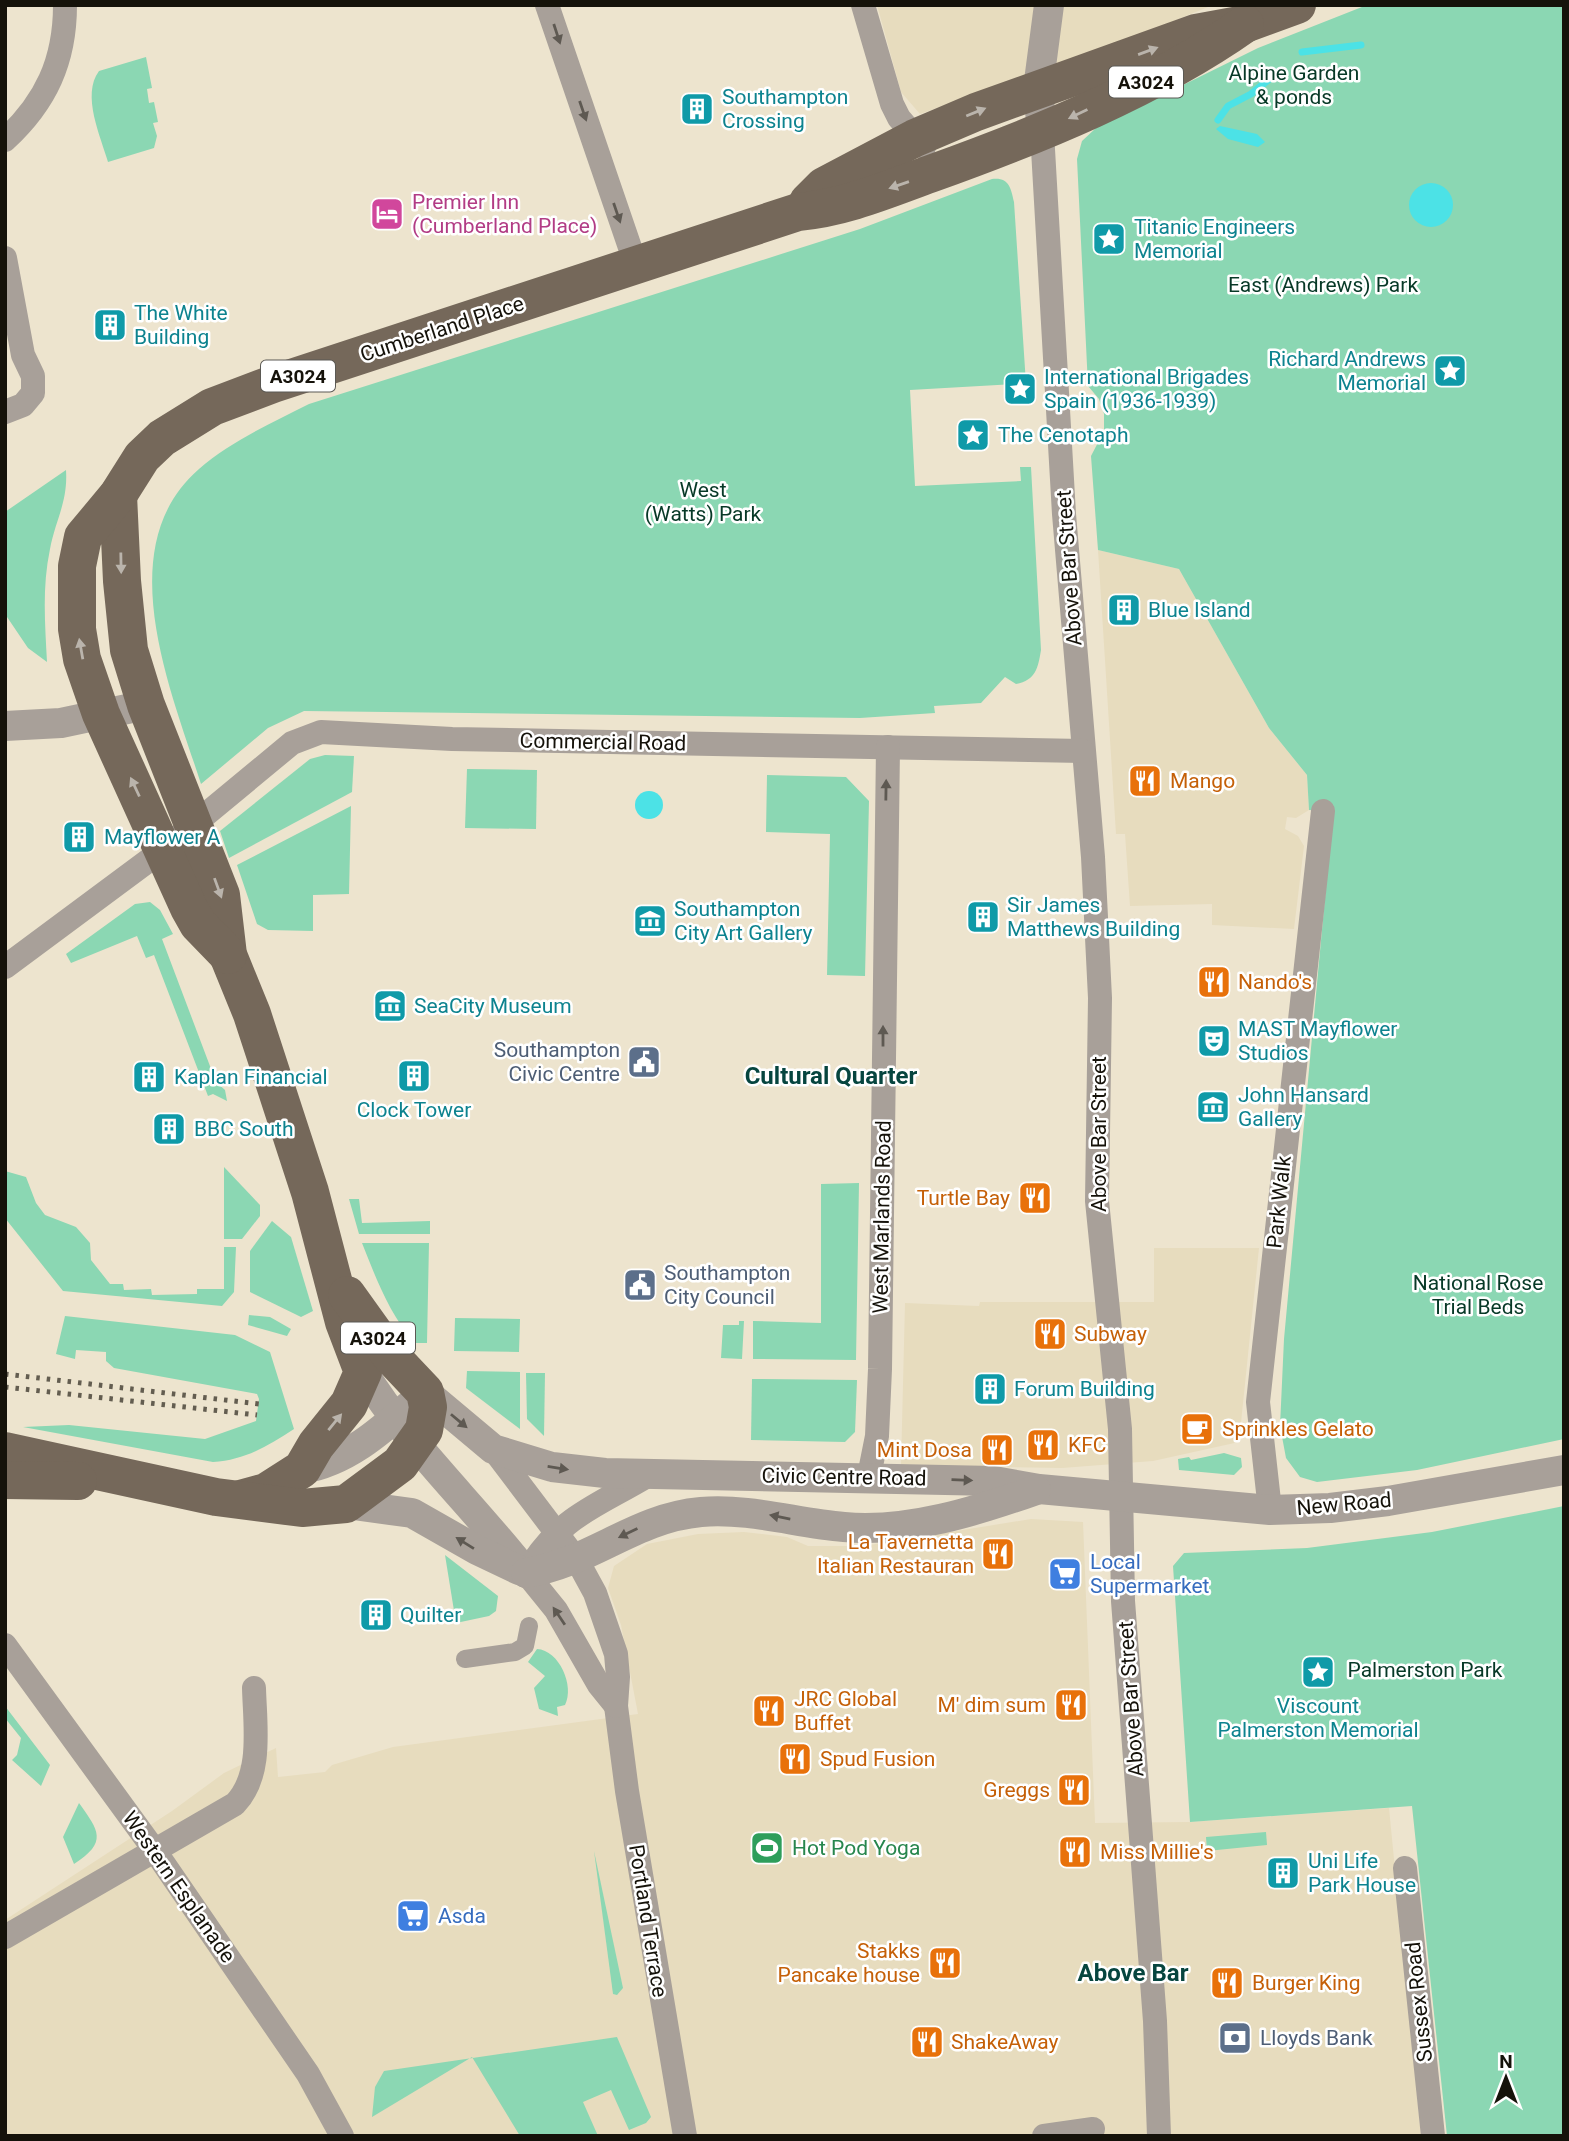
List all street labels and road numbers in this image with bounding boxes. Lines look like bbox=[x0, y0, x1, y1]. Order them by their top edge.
road number: A3024 bbox=[1109, 66, 1183, 97]
street label: Cumberland Place bbox=[357, 291, 527, 367]
road number: A3024 bbox=[261, 360, 335, 392]
street label: Above Bar Street bbox=[1052, 489, 1086, 647]
street label: Commercial Road bbox=[520, 729, 686, 755]
street label: Above Bar Street bbox=[1087, 1056, 1111, 1212]
street label: West Marlands Road bbox=[868, 1120, 896, 1314]
street label: Park Walk bbox=[1262, 1154, 1296, 1249]
road number: A3024 bbox=[341, 1322, 415, 1354]
street label: Civic Centre Road bbox=[761, 1464, 927, 1490]
street label: New Road bbox=[1295, 1488, 1393, 1520]
street label: Above Bar Street bbox=[1114, 1620, 1148, 1778]
street label: Western Esplanade bbox=[118, 1807, 240, 1967]
street label: Portland Terrace bbox=[624, 1843, 672, 1999]
street label: Sussex Road bbox=[1401, 1941, 1437, 2063]

